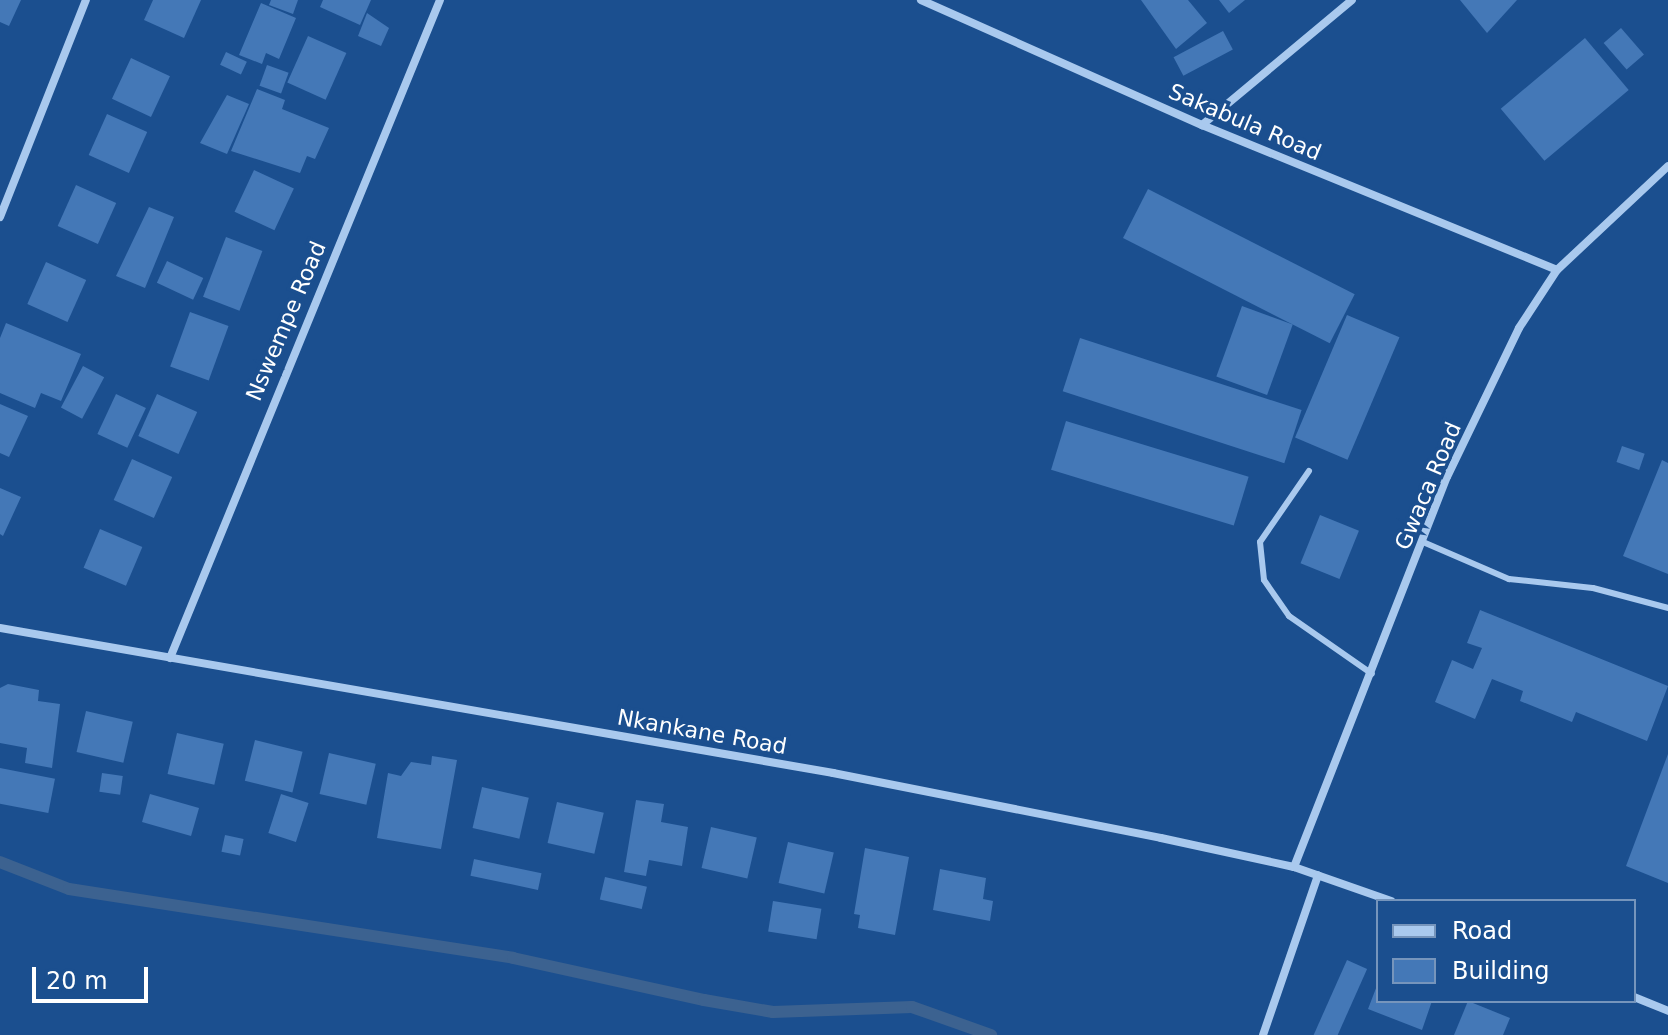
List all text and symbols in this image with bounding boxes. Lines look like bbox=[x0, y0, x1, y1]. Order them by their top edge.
street label: Sakabula Road bbox=[1165, 78, 1325, 166]
street label: Nswempe Road bbox=[241, 237, 331, 405]
street label: Gwaca Road bbox=[1389, 418, 1467, 554]
street label: Nkankane Road bbox=[615, 704, 789, 760]
legend bbox=[1376, 899, 1636, 1003]
text: Road bbox=[1452, 917, 1512, 945]
scale bar bbox=[36, 951, 152, 1001]
text: Building bbox=[1452, 957, 1549, 985]
text: 20 m bbox=[46, 967, 108, 995]

